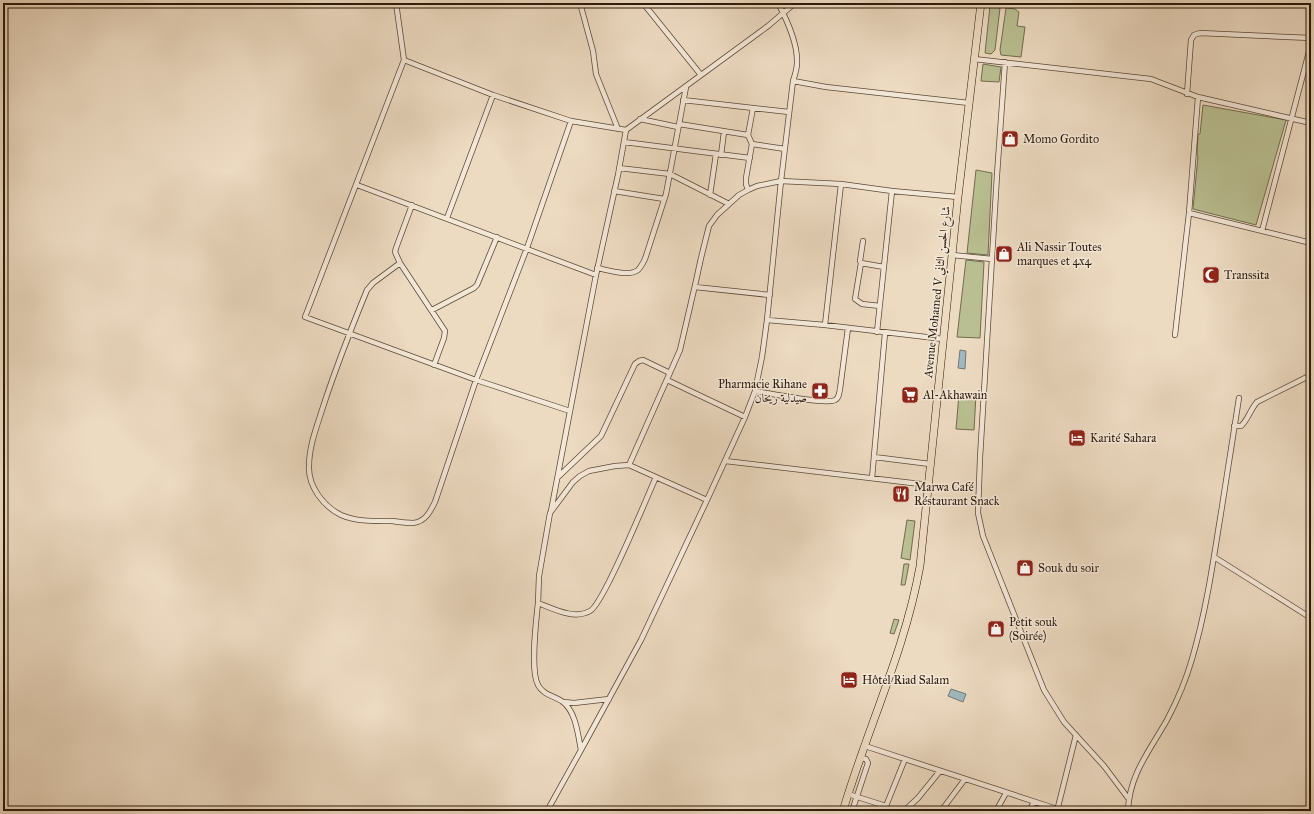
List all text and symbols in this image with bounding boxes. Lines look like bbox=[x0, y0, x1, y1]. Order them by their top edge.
shop icon: Momo Gordito bbox=[1000, 129, 1020, 149]
place label: Momo Gordito bbox=[1023, 132, 1099, 146]
street label: Avenue Mohamed V شارع الحسن الثاني bbox=[921, 205, 957, 380]
place label: Ali Nassir Toutes marques et 4x4 bbox=[1016, 240, 1102, 269]
shop icon: Ali Nassir Toutes marques et 4x4 bbox=[994, 244, 1014, 264]
mosque icon: Transsita bbox=[1201, 265, 1221, 285]
place label: Transsita bbox=[1224, 268, 1270, 282]
place label: Pharmacie Rihane صيدلية ريحان bbox=[718, 377, 807, 405]
pharmacy icon: Pharmacie Rihane صيدلية ريحان bbox=[810, 381, 830, 401]
supermarket icon: Al-Akhawain bbox=[900, 385, 920, 405]
place label: Al-Akhawain bbox=[922, 388, 988, 402]
hotel icon: Karité Sahara bbox=[1067, 428, 1087, 448]
place label: Karité Sahara bbox=[1090, 431, 1157, 445]
place label: Marwa Café Réstaurant Snack bbox=[914, 480, 1000, 508]
restaurant icon: Marwa Café Réstaurant Snack bbox=[891, 484, 911, 504]
shop icon: Souk du soir bbox=[1015, 558, 1035, 578]
place label: Souk du soir bbox=[1038, 561, 1099, 575]
place label: Petit souk (Soirée) bbox=[1009, 615, 1058, 643]
shop icon: Petit souk (Soirée) bbox=[986, 619, 1006, 639]
hotel icon: Hôtel Riad Salam bbox=[839, 670, 859, 690]
place label: Hôtel Riad Salam bbox=[862, 673, 949, 687]

